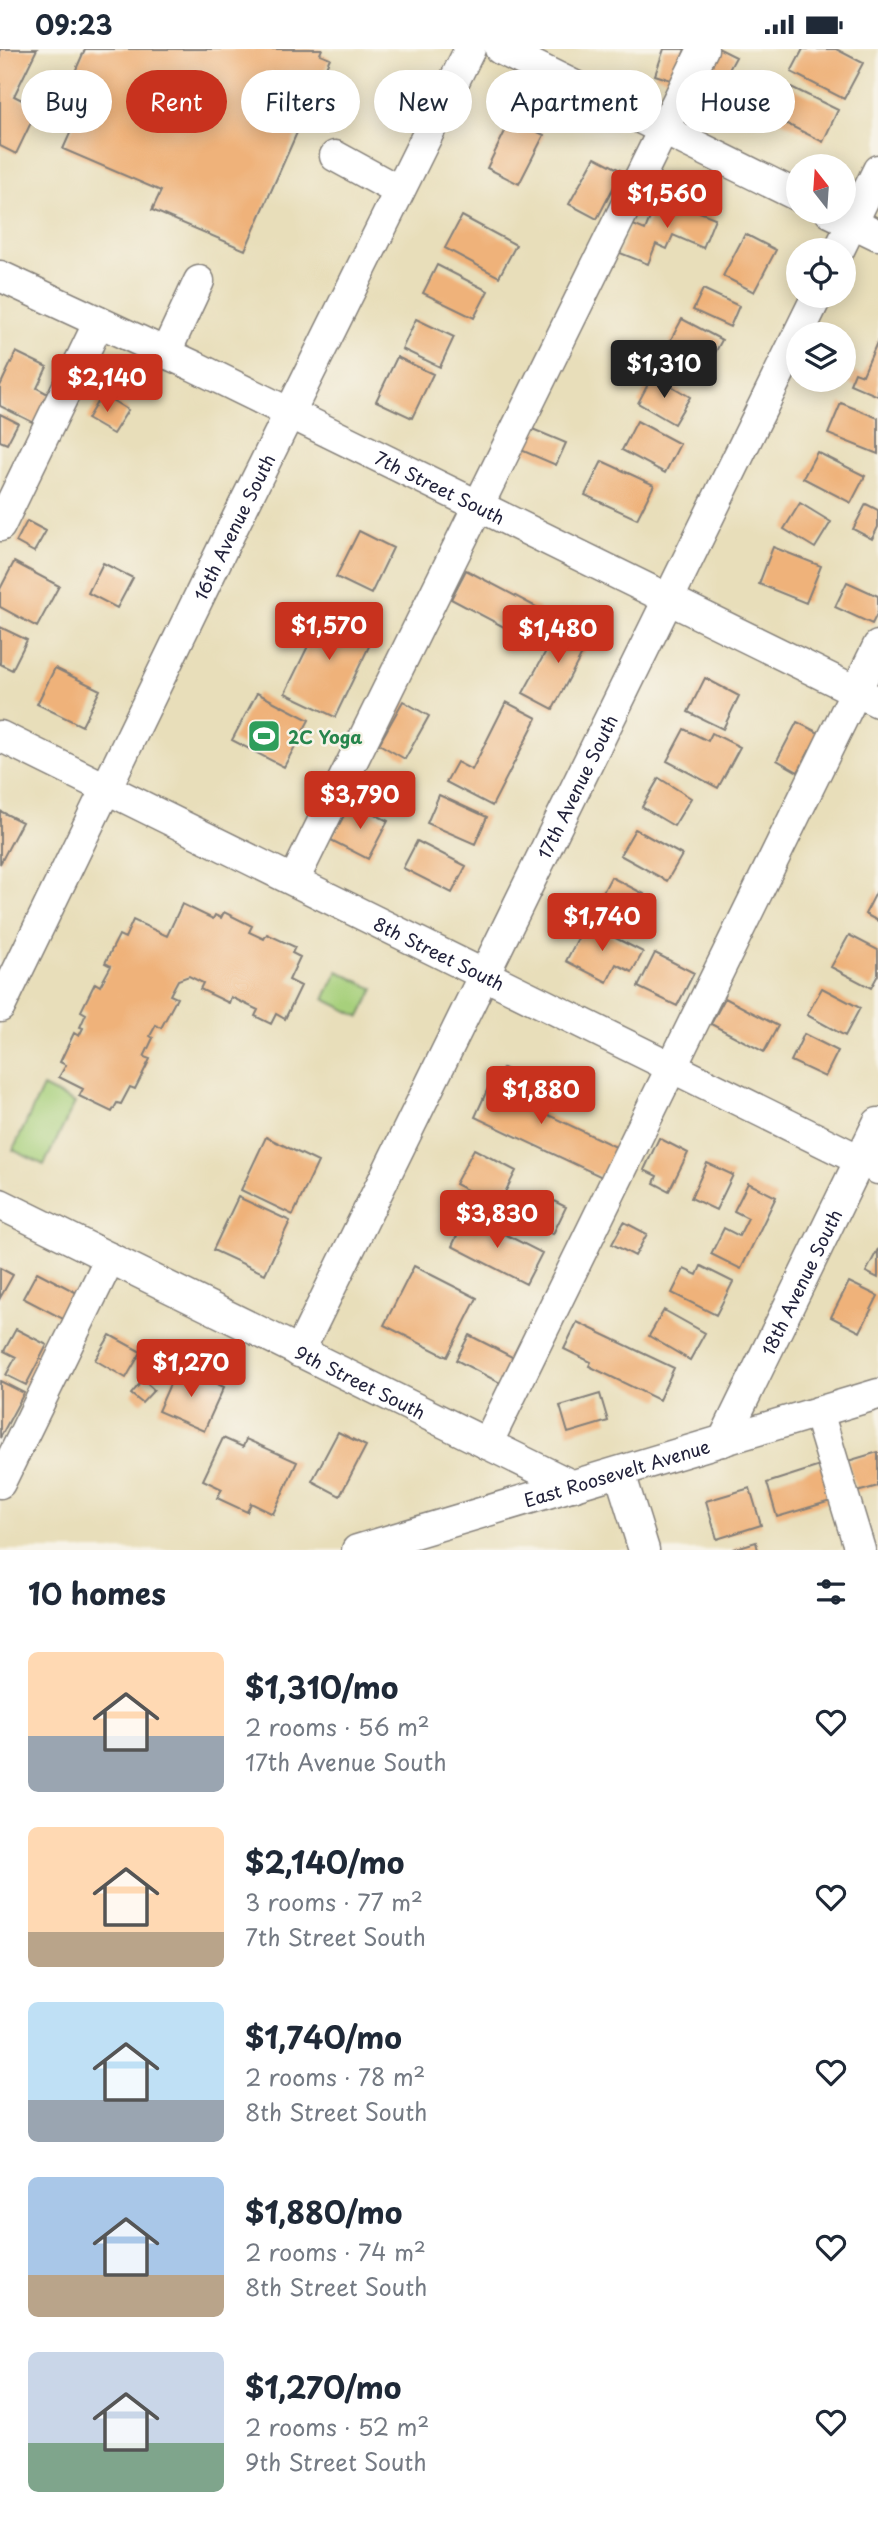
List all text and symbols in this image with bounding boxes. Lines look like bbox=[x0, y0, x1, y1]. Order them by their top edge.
text: 09:23 bbox=[35, 5, 113, 44]
chip: Buy bbox=[21, 70, 112, 133]
chip: Rent bbox=[126, 70, 227, 133]
chip: Filters bbox=[241, 70, 360, 133]
chip: New bbox=[374, 70, 472, 133]
chip: Apartment bbox=[486, 70, 662, 133]
chip: House bbox=[676, 70, 795, 133]
north arrow bbox=[786, 154, 856, 224]
map controls bbox=[786, 154, 856, 392]
pin: $1,560 bbox=[610, 171, 724, 230]
text: $1,560 bbox=[627, 175, 707, 210]
button: locate bbox=[786, 238, 856, 308]
button: layers bbox=[786, 322, 856, 392]
pin: $1,310 bbox=[607, 341, 721, 400]
text: $1,310 bbox=[627, 345, 701, 380]
pin: $2,140 bbox=[50, 355, 164, 414]
text: $2,140 bbox=[68, 359, 146, 394]
street label: 7th Street South bbox=[371, 444, 510, 530]
street label: 16th Avenue South bbox=[186, 449, 281, 605]
pin: $1,570 bbox=[272, 603, 386, 662]
pin: $1,480 bbox=[501, 605, 615, 665]
text: $1,570 bbox=[291, 607, 367, 642]
text: $1,480 bbox=[519, 610, 597, 645]
street label: 17th Avenue South bbox=[530, 710, 623, 863]
sports icon: 2C Yoga bbox=[245, 717, 283, 755]
place label: 2C Yoga bbox=[288, 723, 362, 750]
pin: $3,790 bbox=[303, 771, 417, 831]
text: $3,790 bbox=[320, 776, 400, 811]
pin: $1,740 bbox=[545, 893, 659, 953]
text: $1,740 bbox=[563, 898, 641, 933]
street label: 8th Street South bbox=[369, 909, 510, 996]
pin: $1,880 bbox=[484, 1067, 598, 1126]
text: $1,880 bbox=[502, 1071, 580, 1106]
pin: $3,830 bbox=[440, 1191, 554, 1250]
text: $3,830 bbox=[456, 1195, 538, 1230]
street label: 18th Avenue South bbox=[753, 1204, 848, 1360]
street label: 9th Street South bbox=[291, 1338, 430, 1425]
pin: $1,270 bbox=[134, 1339, 248, 1399]
text: $1,270 bbox=[153, 1344, 229, 1379]
street label: East Roosevelt Avenue bbox=[520, 1432, 713, 1513]
text: 10 homes bbox=[28, 1570, 166, 1615]
icon: filters bbox=[812, 1573, 850, 1611]
text: $1,310/mo bbox=[245, 1664, 398, 1709]
icon: home bbox=[84, 1680, 168, 1764]
icon: heart bbox=[812, 1703, 850, 1741]
text: 2 rooms · 56 m² bbox=[245, 1709, 430, 1744]
text: 17th Avenue South bbox=[245, 1744, 447, 1779]
text: $2,140/mo bbox=[245, 1839, 404, 1884]
icon: home bbox=[84, 1855, 168, 1939]
icon: heart bbox=[812, 1878, 850, 1916]
text: 3 rooms · 77 m² bbox=[245, 1884, 423, 1919]
text: 7th Street South bbox=[245, 1919, 426, 1954]
text: $1,740/mo bbox=[245, 2014, 402, 2059]
icon: home bbox=[84, 2030, 168, 2114]
icon: heart bbox=[812, 2053, 850, 2091]
text: 2 rooms · 78 m² bbox=[245, 2059, 425, 2094]
text: 8th Street South bbox=[245, 2094, 427, 2129]
text: $1,880/mo bbox=[245, 2189, 402, 2234]
icon: home bbox=[84, 2205, 168, 2289]
icon: heart bbox=[812, 2228, 850, 2266]
text: 2 rooms · 74 m² bbox=[245, 2234, 426, 2269]
text: 8th Street South bbox=[245, 2269, 427, 2304]
text: $1,270/mo bbox=[245, 2364, 401, 2409]
icon: home bbox=[84, 2380, 168, 2464]
icon: heart bbox=[812, 2403, 850, 2441]
text: 2 rooms · 52 m² bbox=[245, 2409, 429, 2444]
text: 9th Street South bbox=[245, 2444, 427, 2479]

